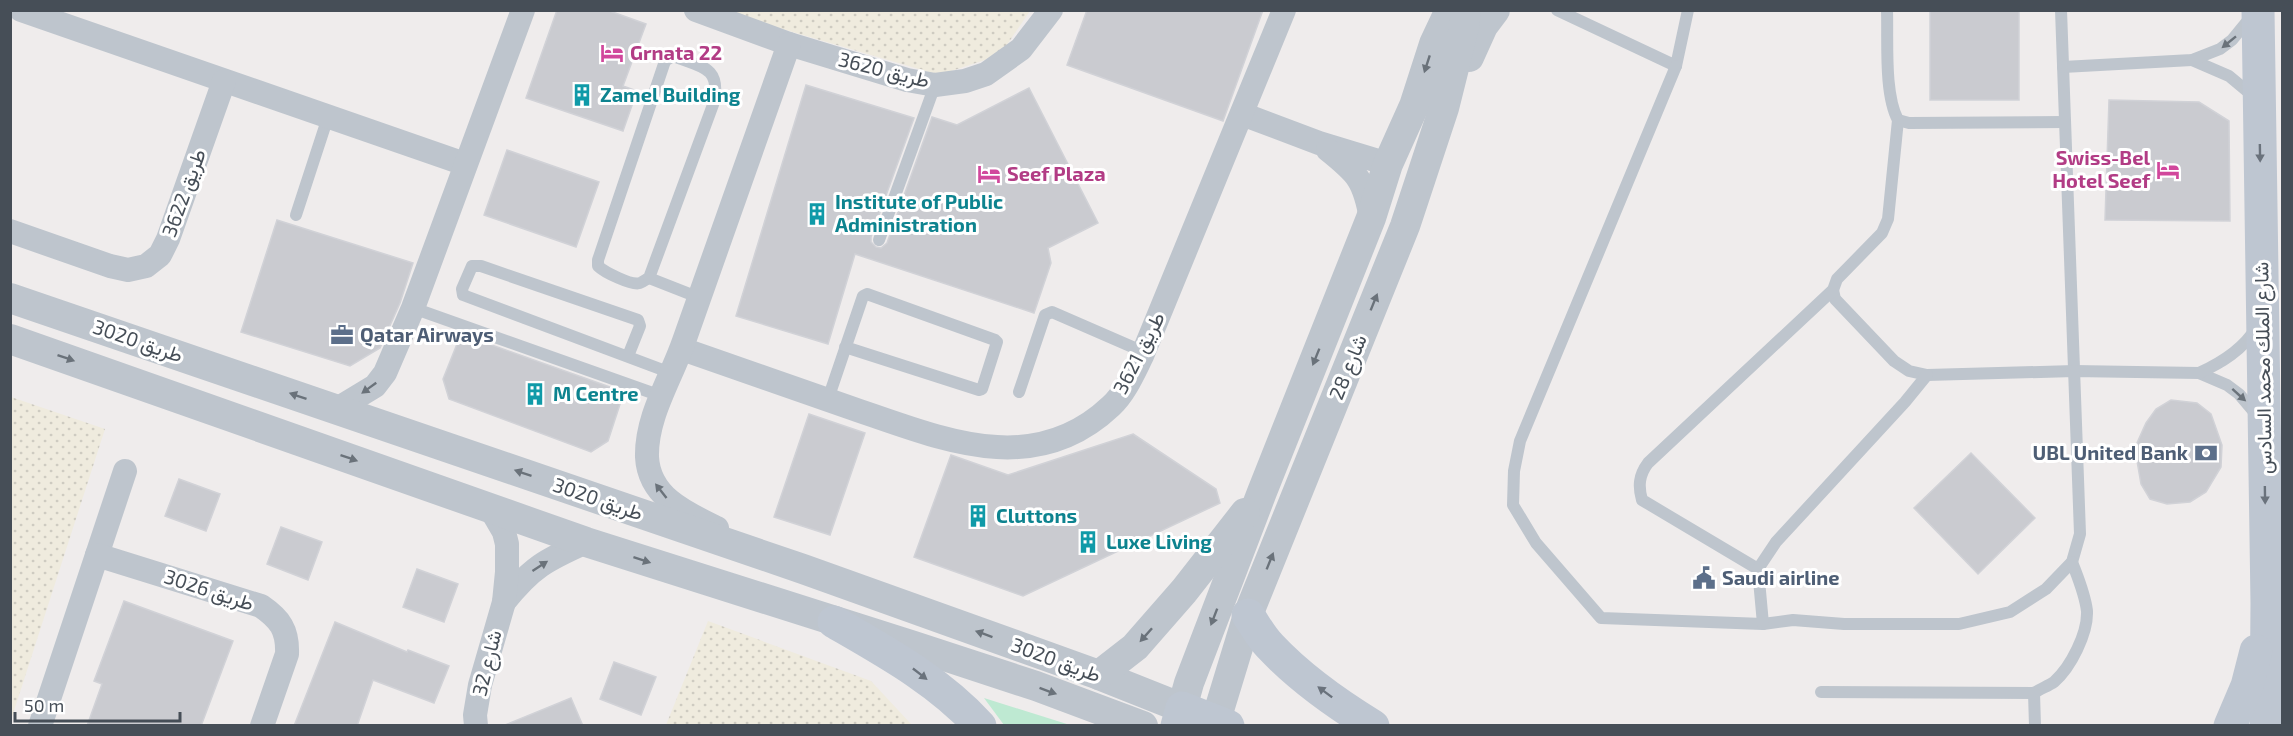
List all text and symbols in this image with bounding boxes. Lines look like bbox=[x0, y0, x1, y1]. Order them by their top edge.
one-way arrow bbox=[2221, 35, 2236, 48]
hotel icon: Grnata 22 bbox=[599, 40, 625, 66]
place label: Grnata 22 bbox=[630, 40, 722, 64]
street label: طريق 3620 bbox=[836, 46, 932, 94]
one-way arrow bbox=[1422, 55, 1432, 73]
building icon: Zamel Building bbox=[569, 82, 595, 108]
place label: Zamel Building bbox=[600, 82, 741, 106]
one-way arrow bbox=[2255, 143, 2264, 162]
street label: طريق 3622 bbox=[156, 145, 212, 241]
place label: Swiss-Bel Hotel Seef bbox=[2052, 145, 2151, 192]
hotel icon: Swiss-Bel Hotel Seef bbox=[2155, 157, 2181, 183]
hotel icon: Seef Plaza bbox=[976, 161, 1002, 187]
place label: Seef Plaza bbox=[1007, 161, 1106, 185]
place label: Institute of Public Administration bbox=[835, 189, 1003, 236]
building icon: Institute of Public Administration bbox=[804, 201, 830, 227]
street label: شارع الملك محمد السادس bbox=[2248, 262, 2279, 474]
one-way arrow bbox=[1370, 293, 1379, 311]
street label: طريق 3621 bbox=[1107, 308, 1171, 398]
street label: طريق 3020 bbox=[90, 314, 186, 368]
office icon: Qatar Airways bbox=[329, 322, 355, 348]
place label: Qatar Airways bbox=[360, 322, 494, 347]
street label: شارع 28 bbox=[1323, 331, 1374, 404]
one-way arrow bbox=[1311, 348, 1320, 366]
one-way arrow bbox=[57, 354, 75, 364]
building icon: M Centre bbox=[522, 381, 548, 407]
place label: M Centre bbox=[553, 381, 639, 405]
one-way arrow bbox=[362, 382, 378, 394]
one-way arrow bbox=[2231, 388, 2246, 401]
one-way arrow bbox=[289, 390, 307, 400]
place label: UBL United Bank bbox=[2032, 440, 2189, 464]
bank icon: UBL United Bank bbox=[2193, 440, 2219, 466]
one-way arrow bbox=[340, 453, 358, 463]
one-way arrow bbox=[514, 467, 532, 477]
street label: طريق 3020 bbox=[550, 472, 646, 526]
one-way arrow bbox=[655, 483, 667, 499]
one-way arrow bbox=[2261, 485, 2270, 504]
building icon: Cluttons bbox=[965, 503, 991, 529]
place label: Cluttons bbox=[996, 503, 1077, 527]
building icon: Luxe Living bbox=[1075, 529, 1101, 555]
place label: Luxe Living bbox=[1106, 529, 1212, 553]
one-way arrow bbox=[1266, 552, 1275, 570]
one-way arrow bbox=[633, 556, 651, 565]
one-way arrow bbox=[532, 560, 548, 571]
street label: طريق 3026 bbox=[161, 563, 257, 617]
public building icon: Saudi airline bbox=[1691, 565, 1717, 591]
place label: Saudi airline bbox=[1722, 565, 1840, 589]
one-way arrow bbox=[1209, 608, 1219, 626]
street label: شارع 32 bbox=[466, 627, 509, 699]
one-way arrow bbox=[1140, 627, 1153, 642]
one-way arrow bbox=[975, 628, 993, 638]
street label: طريق 3020 bbox=[1008, 632, 1104, 688]
one-way arrow bbox=[912, 668, 928, 681]
scale bar bbox=[15, 685, 180, 723]
one-way arrow bbox=[1039, 686, 1057, 696]
one-way arrow bbox=[1318, 687, 1333, 699]
text: 50 m bbox=[24, 694, 64, 716]

